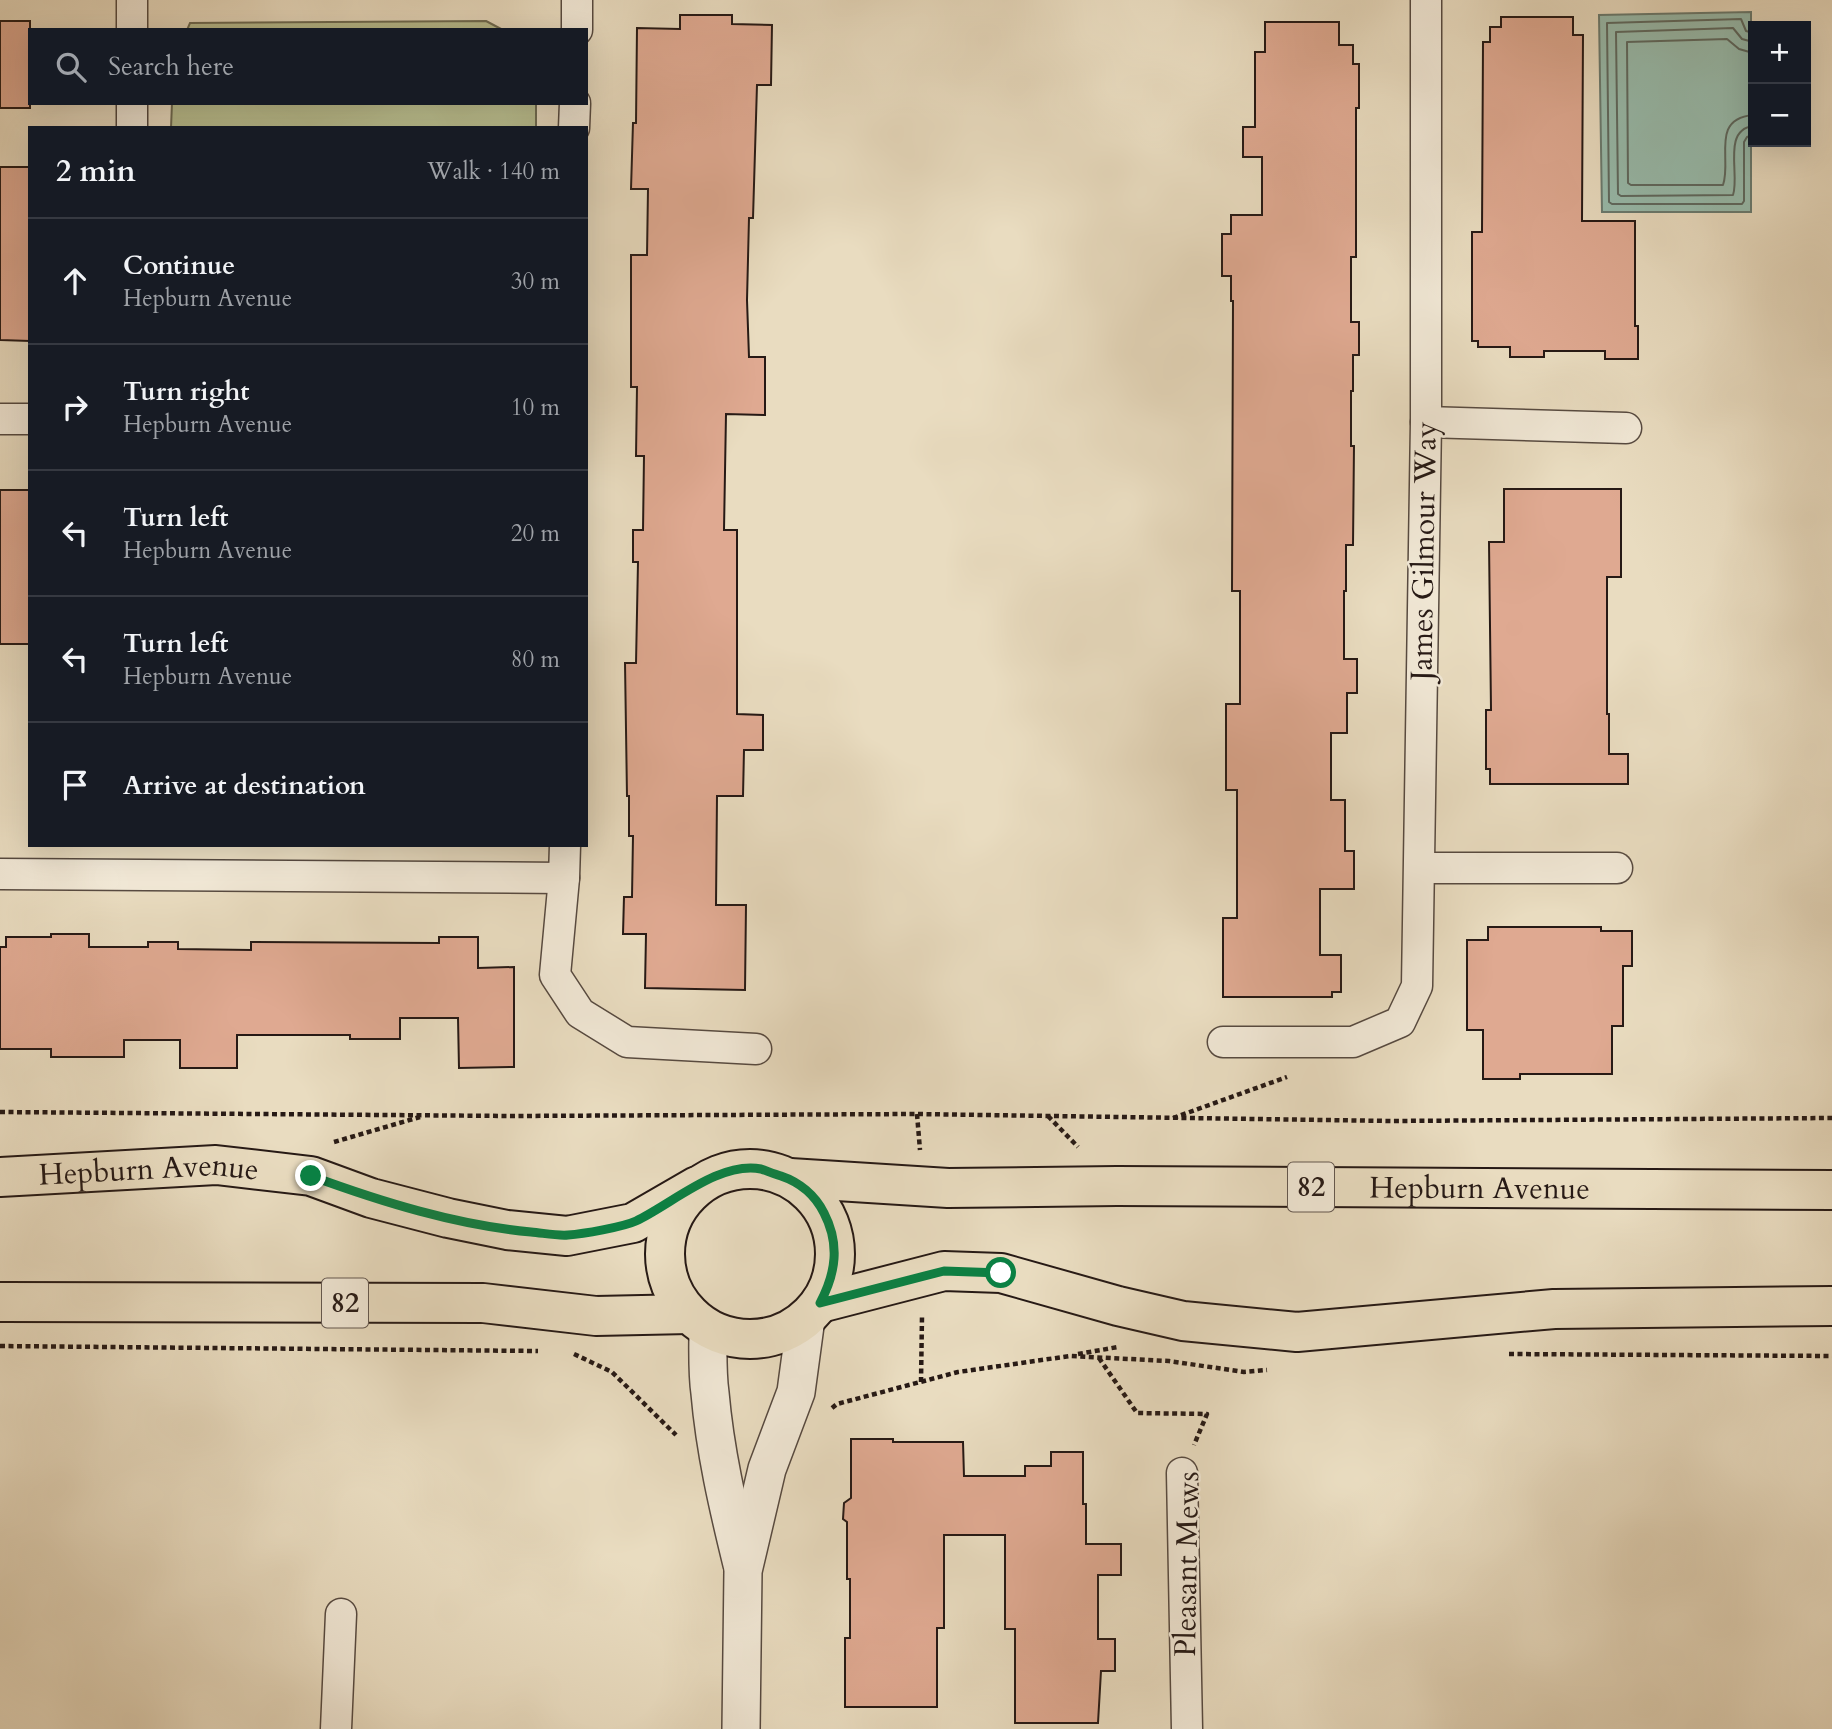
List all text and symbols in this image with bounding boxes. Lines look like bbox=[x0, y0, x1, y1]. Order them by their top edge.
map controls bbox=[1748, 21, 1811, 147]
button: + bbox=[1748, 21, 1811, 84]
search box bbox=[28, 28, 588, 105]
icon: search bbox=[52, 48, 90, 86]
text: Search here bbox=[108, 49, 234, 84]
button: − bbox=[1748, 84, 1811, 147]
text: 2 min bbox=[56, 151, 136, 192]
text: Walk · 140 m bbox=[427, 156, 560, 187]
text: Continue bbox=[123, 248, 235, 283]
icon: ahead bbox=[56, 262, 94, 300]
text: 30 m bbox=[511, 266, 560, 297]
text: Hepburn Avenue bbox=[123, 283, 292, 314]
text: Turn right bbox=[123, 374, 250, 409]
icon: right bbox=[56, 388, 94, 426]
text: 10 m bbox=[511, 392, 560, 423]
text: Hepburn Avenue bbox=[123, 409, 292, 440]
street label: James Gilmour Way bbox=[1401, 421, 1447, 685]
text: Turn left bbox=[123, 500, 228, 535]
icon: left bbox=[56, 514, 94, 552]
text: 20 m bbox=[511, 518, 560, 549]
text: Hepburn Avenue bbox=[123, 535, 292, 566]
text: Turn left bbox=[123, 626, 228, 661]
icon: left bbox=[56, 640, 94, 678]
text: 80 m bbox=[511, 644, 560, 675]
text: Hepburn Avenue bbox=[123, 661, 292, 692]
icon: arrive bbox=[56, 766, 94, 804]
text: Arrive at destination bbox=[123, 768, 366, 803]
street label: Hepburn Avenue bbox=[37, 1144, 261, 1195]
route end bbox=[295, 1160, 326, 1191]
road number: 82 bbox=[1288, 1162, 1334, 1212]
street label: Hepburn Avenue bbox=[1369, 1167, 1590, 1209]
route start bbox=[985, 1257, 1016, 1288]
road number: 82 bbox=[322, 1278, 368, 1328]
street label: Pleasant Mews bbox=[1165, 1471, 1209, 1657]

